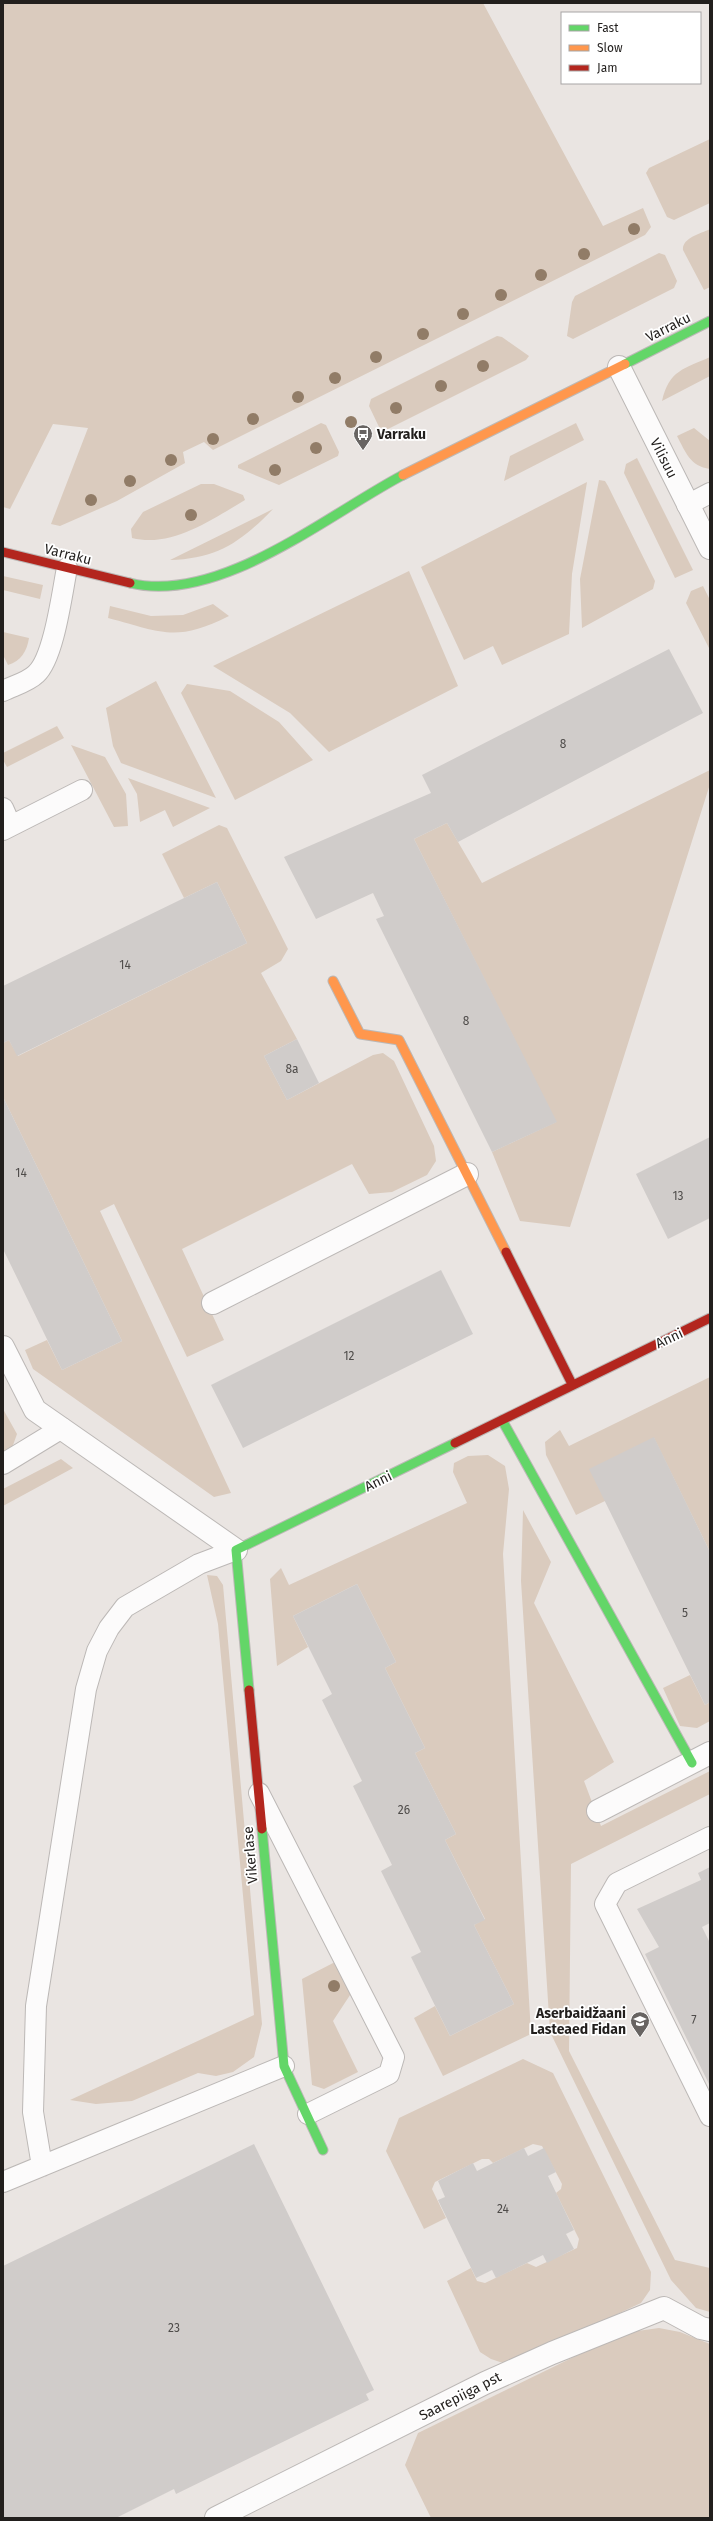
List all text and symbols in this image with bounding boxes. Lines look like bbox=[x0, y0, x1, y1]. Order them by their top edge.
legend bbox=[561, 12, 701, 84]
text: Fast bbox=[597, 21, 619, 35]
text: Slow bbox=[597, 41, 623, 55]
text: Jam bbox=[597, 61, 617, 75]
street label: Varraku bbox=[643, 309, 693, 346]
bus stop icon: Varraku bbox=[352, 423, 374, 451]
place label: Varraku bbox=[376, 426, 426, 443]
street label: Vilisuu bbox=[646, 435, 681, 481]
street label: Varraku bbox=[43, 540, 93, 569]
house number: 8 bbox=[560, 737, 567, 751]
house number: 14 bbox=[119, 958, 131, 972]
house number: 8 bbox=[463, 1014, 470, 1028]
house number: 8a bbox=[285, 1062, 299, 1076]
house number: 14 bbox=[15, 1166, 27, 1180]
house number: 13 bbox=[672, 1189, 684, 1203]
street label: Anni bbox=[653, 1325, 686, 1352]
house number: 12 bbox=[343, 1349, 355, 1363]
street label: Anni bbox=[362, 1468, 395, 1495]
house number: 5 bbox=[682, 1606, 688, 1620]
house number: 26 bbox=[398, 1803, 410, 1817]
street label: Vikerlase bbox=[240, 1826, 261, 1884]
place label: Aserbaidžaani Lasteaed Fidan bbox=[530, 2005, 626, 2038]
school or university icon: Aserbaidžaani Lasteaed Fidan bbox=[629, 2010, 651, 2038]
house number: 7 bbox=[691, 2013, 697, 2027]
house number: 24 bbox=[497, 2202, 510, 2216]
house number: 23 bbox=[168, 2321, 180, 2335]
street label: Saarepiiga pst bbox=[416, 2368, 505, 2424]

